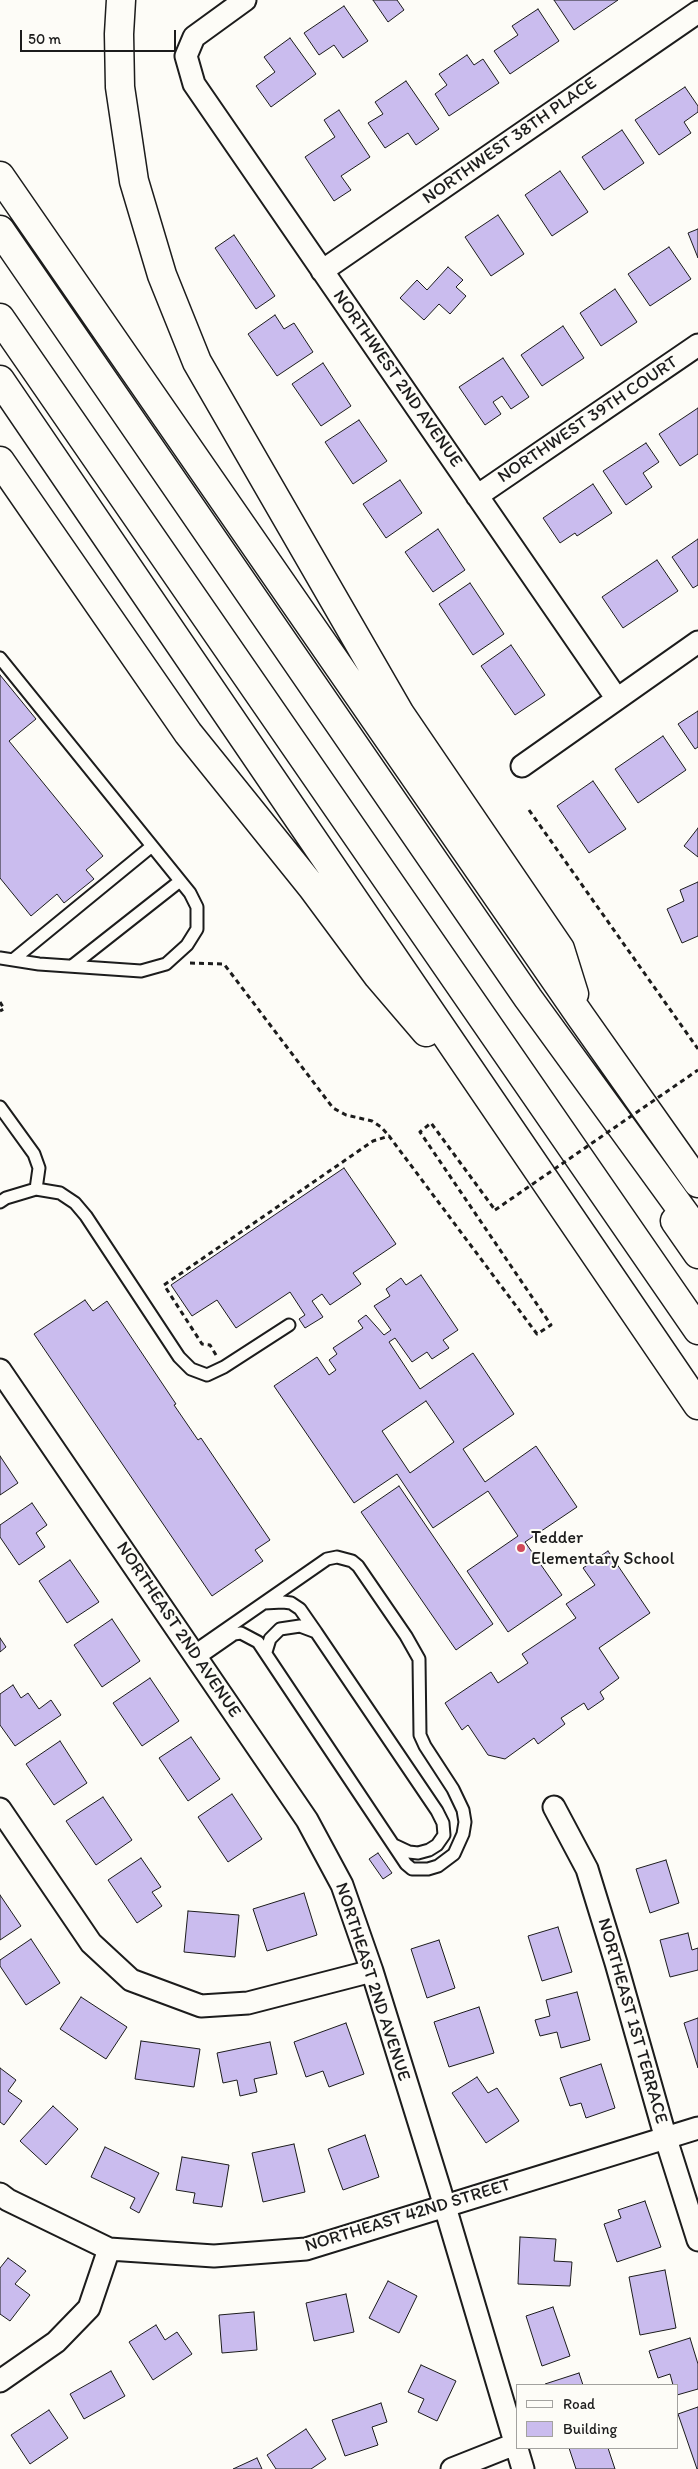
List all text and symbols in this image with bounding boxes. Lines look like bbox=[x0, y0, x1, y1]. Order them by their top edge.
scale bar bbox=[22, 20, 179, 52]
text: 50 m bbox=[28, 30, 61, 48]
street label: NORTHWEST 38TH PLACE bbox=[419, 73, 601, 209]
street label: NORTHWEST 2ND AVENUE bbox=[328, 286, 466, 472]
street label: NORTHWEST 39TH COURT bbox=[494, 352, 682, 488]
place label: Tedder Elementary School bbox=[531, 1527, 675, 1570]
street label: NORTHEAST 2ND AVENUE bbox=[111, 1538, 245, 1722]
marker: Tedder Elementary School bbox=[515, 1542, 527, 1554]
street label: NORTHEAST 2ND AVENUE bbox=[330, 1880, 414, 2084]
street label: NORTHEAST 1ST TERRACE bbox=[592, 1916, 672, 2126]
street label: NORTHEAST 42ND STREET bbox=[302, 2174, 514, 2258]
legend bbox=[516, 2384, 678, 2449]
text: Road bbox=[563, 2395, 595, 2413]
text: Building bbox=[563, 2420, 617, 2438]

